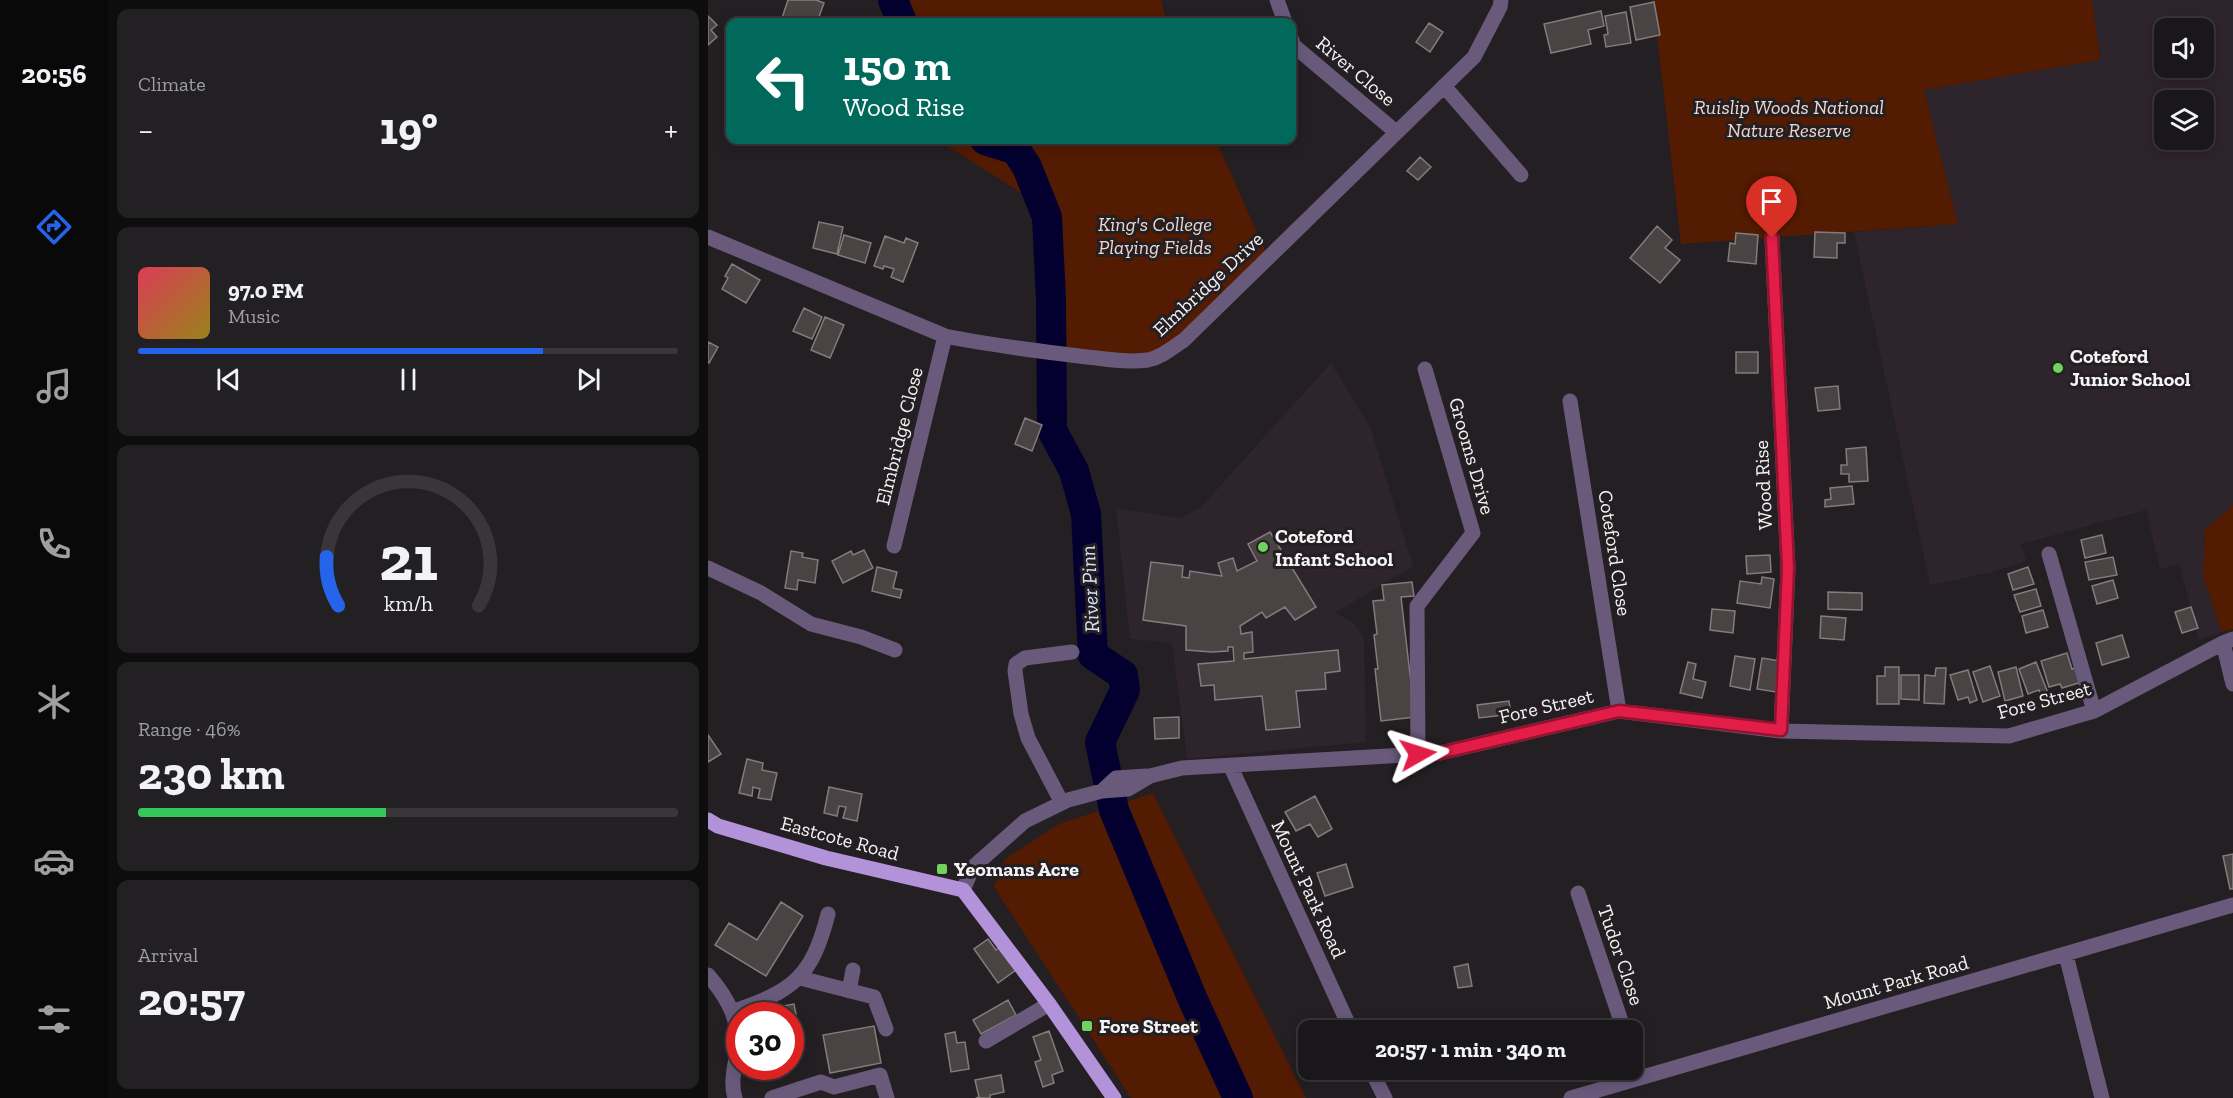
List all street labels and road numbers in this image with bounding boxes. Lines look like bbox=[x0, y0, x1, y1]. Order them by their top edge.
street label: River Close bbox=[1311, 31, 1401, 111]
street label: Elmbridge Drive bbox=[1148, 227, 1268, 341]
street label: Elmbridge Close bbox=[870, 364, 928, 508]
street label: Grooms Drive bbox=[1444, 395, 1500, 517]
street label: Wood Rise bbox=[1749, 439, 1777, 531]
street label: Coteford Close bbox=[1593, 488, 1637, 618]
street label: Fore Street bbox=[1994, 676, 2094, 724]
street label: Fore Street bbox=[1497, 683, 1596, 728]
street label: Eastcote Road bbox=[778, 811, 902, 865]
street label: Mount Park Road bbox=[1267, 816, 1351, 962]
street label: Tudor Close bbox=[1593, 902, 1649, 1008]
street label: Mount Park Road bbox=[1821, 950, 1971, 1014]

